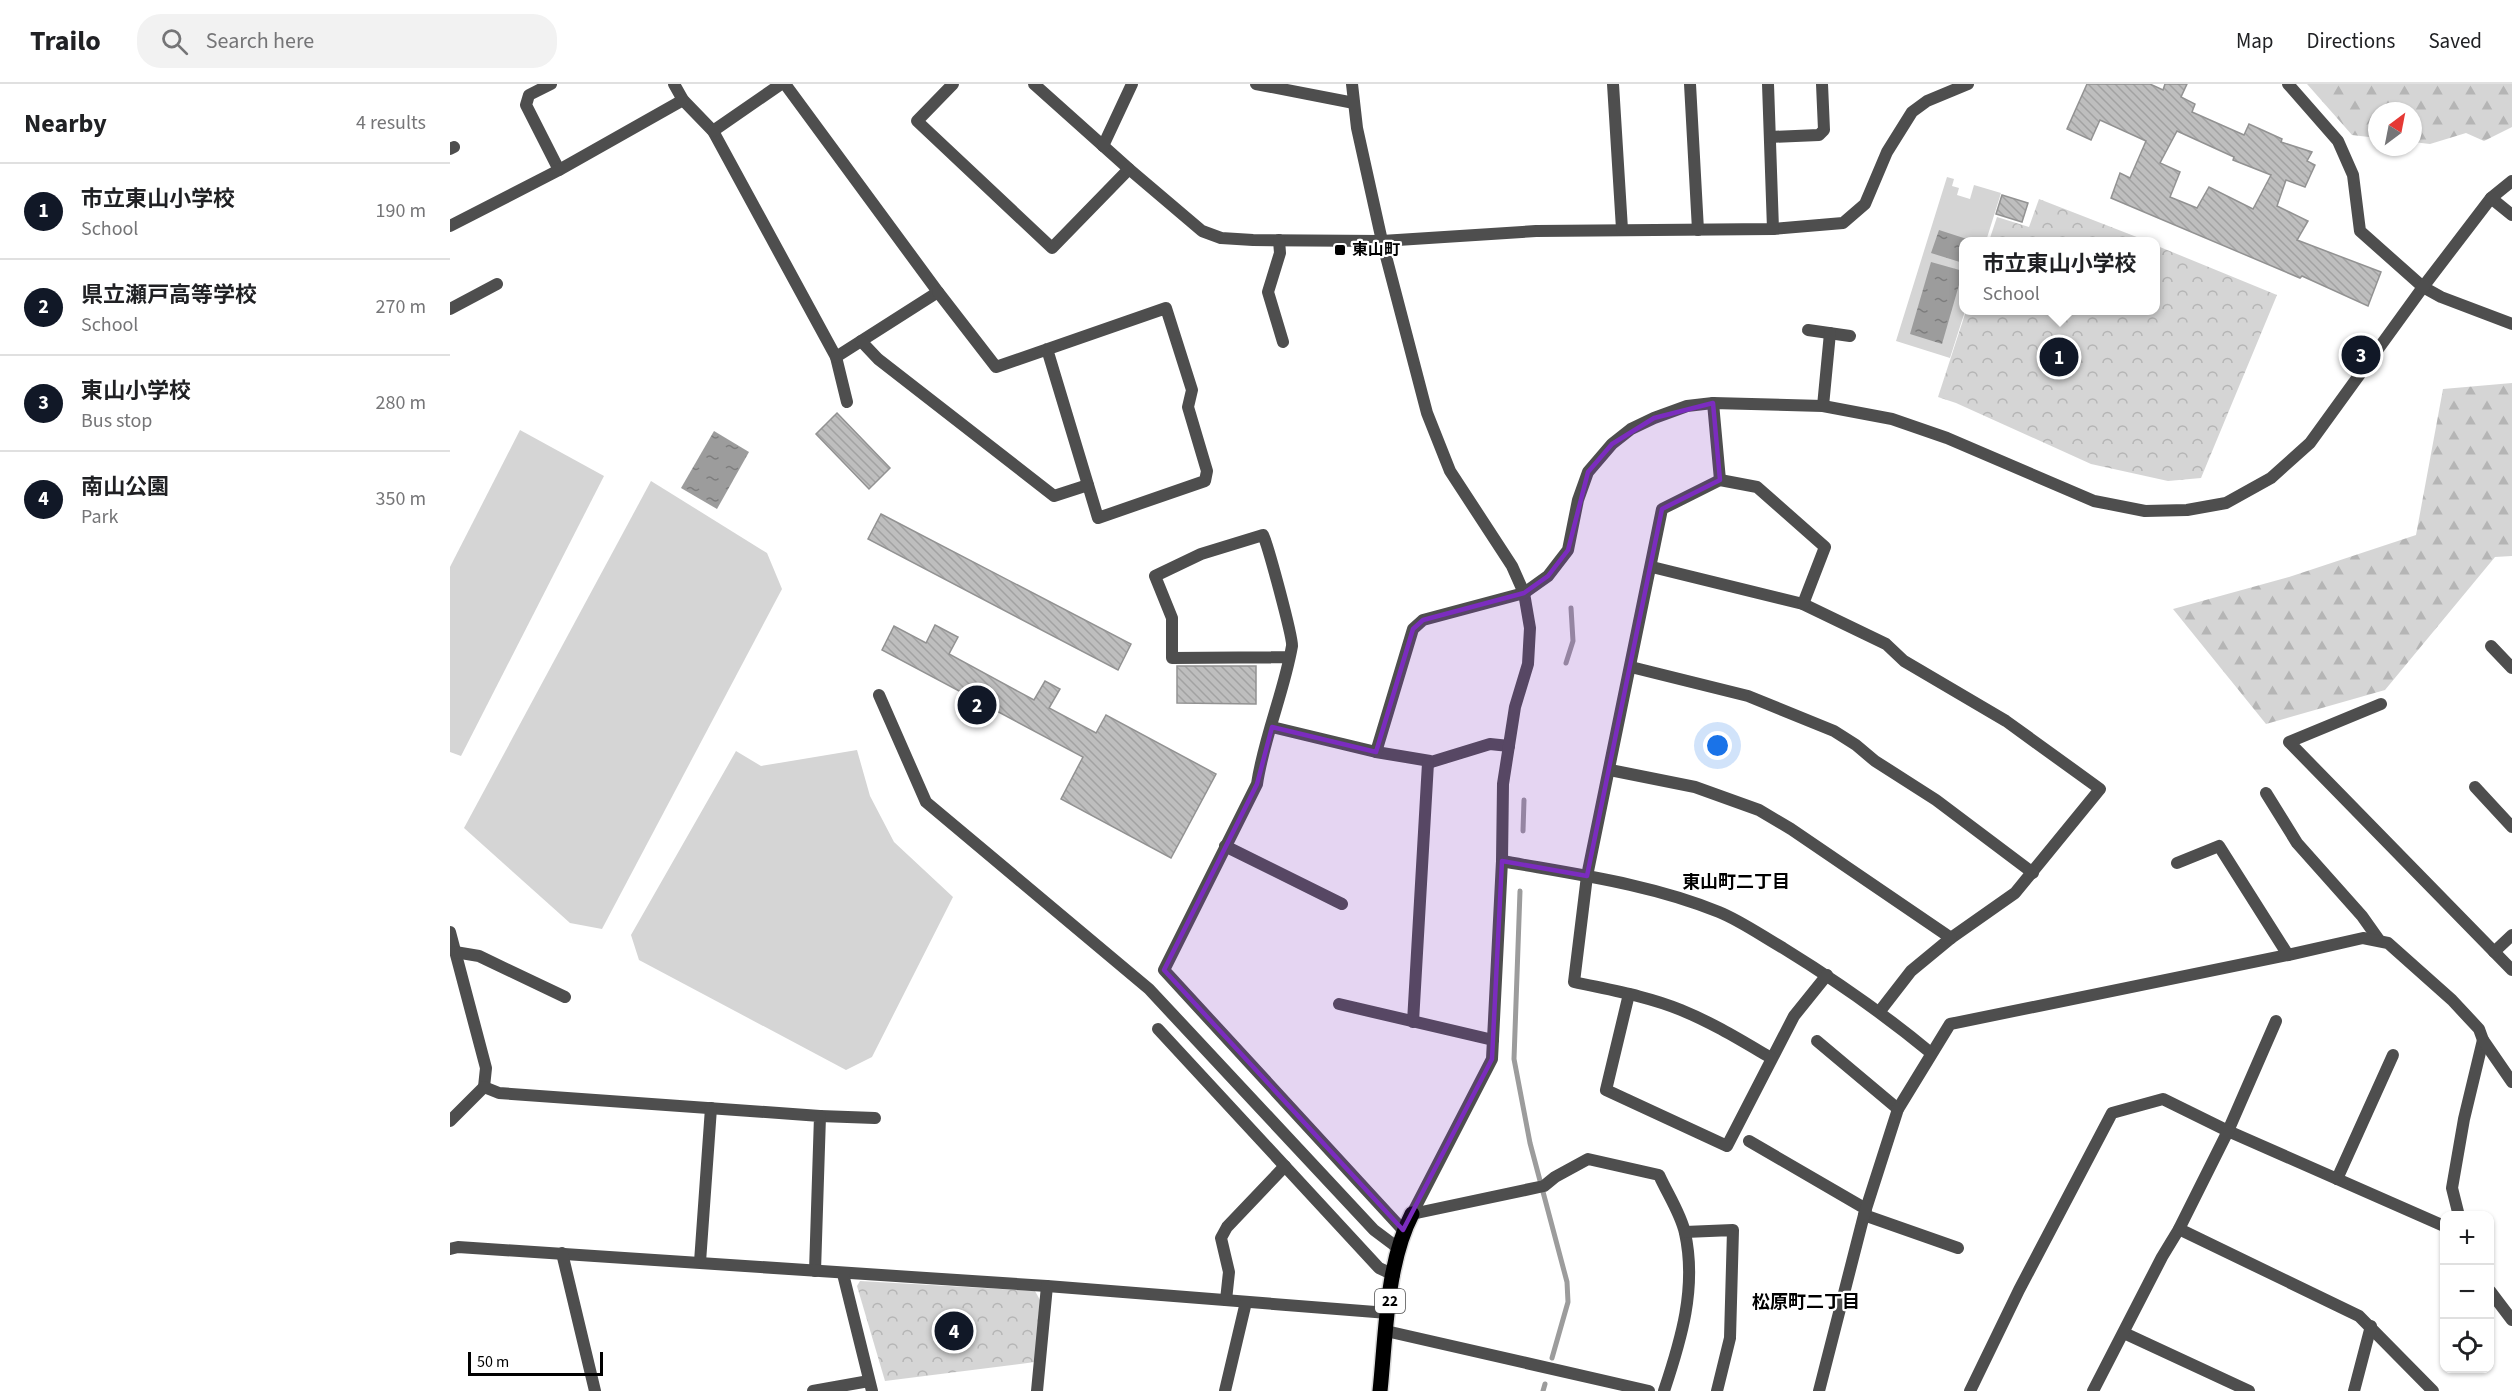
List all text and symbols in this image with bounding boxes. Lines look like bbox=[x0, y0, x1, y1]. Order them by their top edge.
search box bbox=[137, 14, 557, 68]
text: Trailo bbox=[30, 21, 101, 61]
icon: search bbox=[158, 25, 191, 58]
text: Search here bbox=[206, 25, 314, 57]
text: Map bbox=[2236, 26, 2274, 56]
text: Directions bbox=[2307, 26, 2395, 56]
text: Saved bbox=[2428, 26, 2482, 56]
north arrow bbox=[2368, 102, 2422, 156]
text: Nearby bbox=[24, 105, 107, 142]
text: 4 results bbox=[356, 109, 426, 137]
text: 市立東山小学校 bbox=[81, 183, 235, 215]
text: 1 bbox=[38, 197, 49, 225]
text: 190 m bbox=[376, 197, 426, 225]
text: School bbox=[81, 215, 138, 243]
popup bbox=[1959, 237, 2160, 315]
place label: 東山町 bbox=[1352, 239, 1400, 261]
marker: 東山町 bbox=[1333, 243, 1347, 257]
text: 市立東山小学校 bbox=[1982, 248, 2137, 280]
text: 県立瀬戸高等学校 bbox=[81, 279, 257, 311]
text: School bbox=[1982, 280, 2040, 308]
text: 2 bbox=[38, 293, 49, 321]
text: 270 m bbox=[376, 293, 426, 321]
text: School bbox=[81, 311, 138, 339]
pin: 3 bbox=[2342, 332, 2380, 378]
pin: 1 bbox=[2040, 334, 2078, 380]
text: 東山小学校 bbox=[81, 375, 191, 407]
text: 3 bbox=[38, 389, 49, 417]
text: 280 m bbox=[376, 389, 426, 417]
text: Bus stop bbox=[81, 407, 152, 435]
text: 南山公園 bbox=[81, 471, 169, 503]
text: 4 bbox=[38, 485, 49, 513]
text: 350 m bbox=[376, 485, 426, 513]
text: Park bbox=[81, 503, 118, 531]
pin: 2 bbox=[958, 682, 996, 728]
your location bbox=[1703, 731, 1732, 760]
district label: 東山町二丁目 bbox=[1682, 870, 1790, 895]
map controls bbox=[2440, 1211, 2494, 1373]
button: + bbox=[2440, 1211, 2494, 1265]
button: − bbox=[2440, 1265, 2494, 1319]
road number: 22 bbox=[1375, 1289, 1405, 1313]
district label: 松原町二丁目 bbox=[1752, 1290, 1860, 1315]
pin: 4 bbox=[934, 1308, 974, 1354]
button: locate bbox=[2440, 1319, 2494, 1373]
scale bar bbox=[468, 1349, 603, 1376]
text: 50 m bbox=[477, 1351, 509, 1373]

